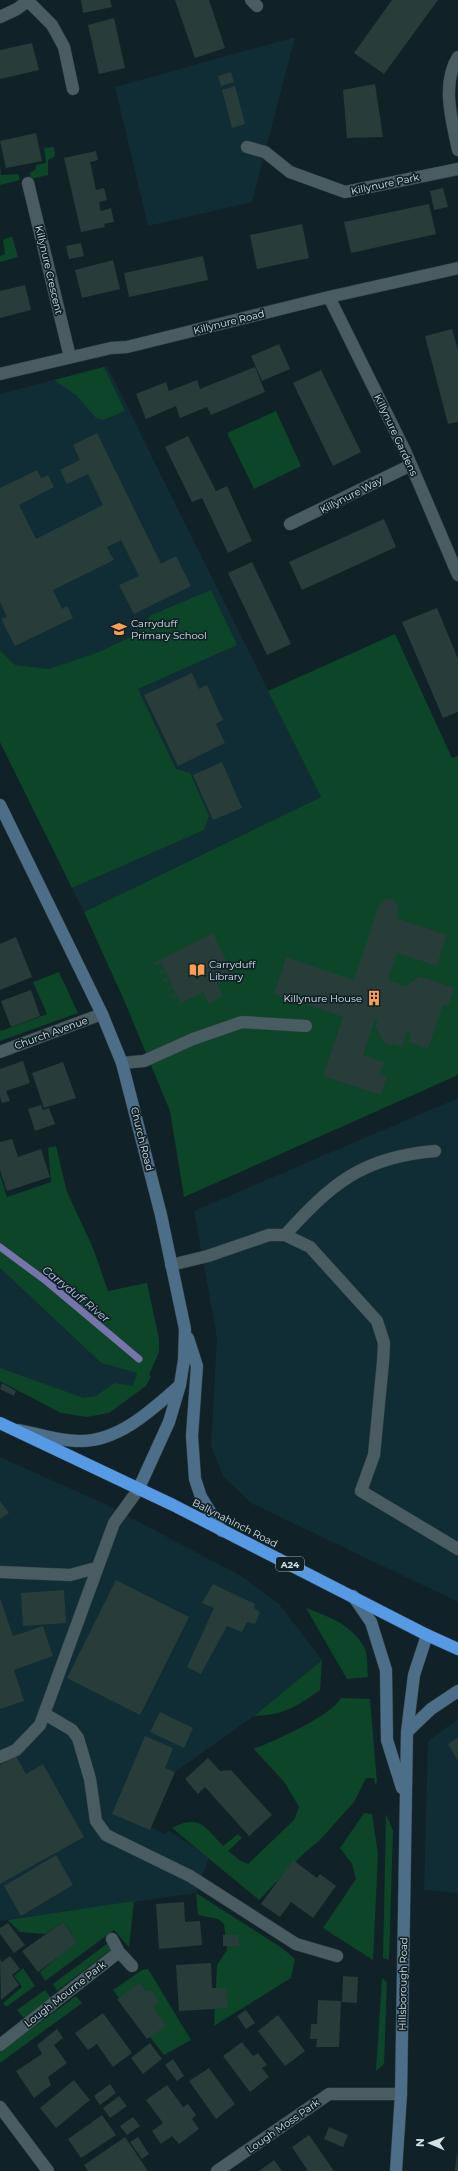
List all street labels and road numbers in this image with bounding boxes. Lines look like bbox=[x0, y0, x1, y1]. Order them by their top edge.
street label: Killynure Park bbox=[350, 170, 420, 198]
street label: Killynure Crescent bbox=[32, 224, 66, 316]
street label: Killynure Road bbox=[192, 307, 266, 337]
street label: Killynure Gardens bbox=[371, 392, 421, 478]
street label: Killynure Way bbox=[318, 473, 385, 516]
street label: Church Avenue bbox=[13, 1014, 89, 1052]
street label: Church Road bbox=[128, 1106, 156, 1172]
street label: Ballynahinch Road bbox=[190, 1496, 280, 1550]
road number: A24 bbox=[276, 1557, 304, 1571]
street label: Hillsborough Road bbox=[396, 1937, 410, 2031]
street label: Lough Mourne Park bbox=[22, 1958, 108, 2030]
street label: Lough Moss Park bbox=[244, 2096, 322, 2156]

